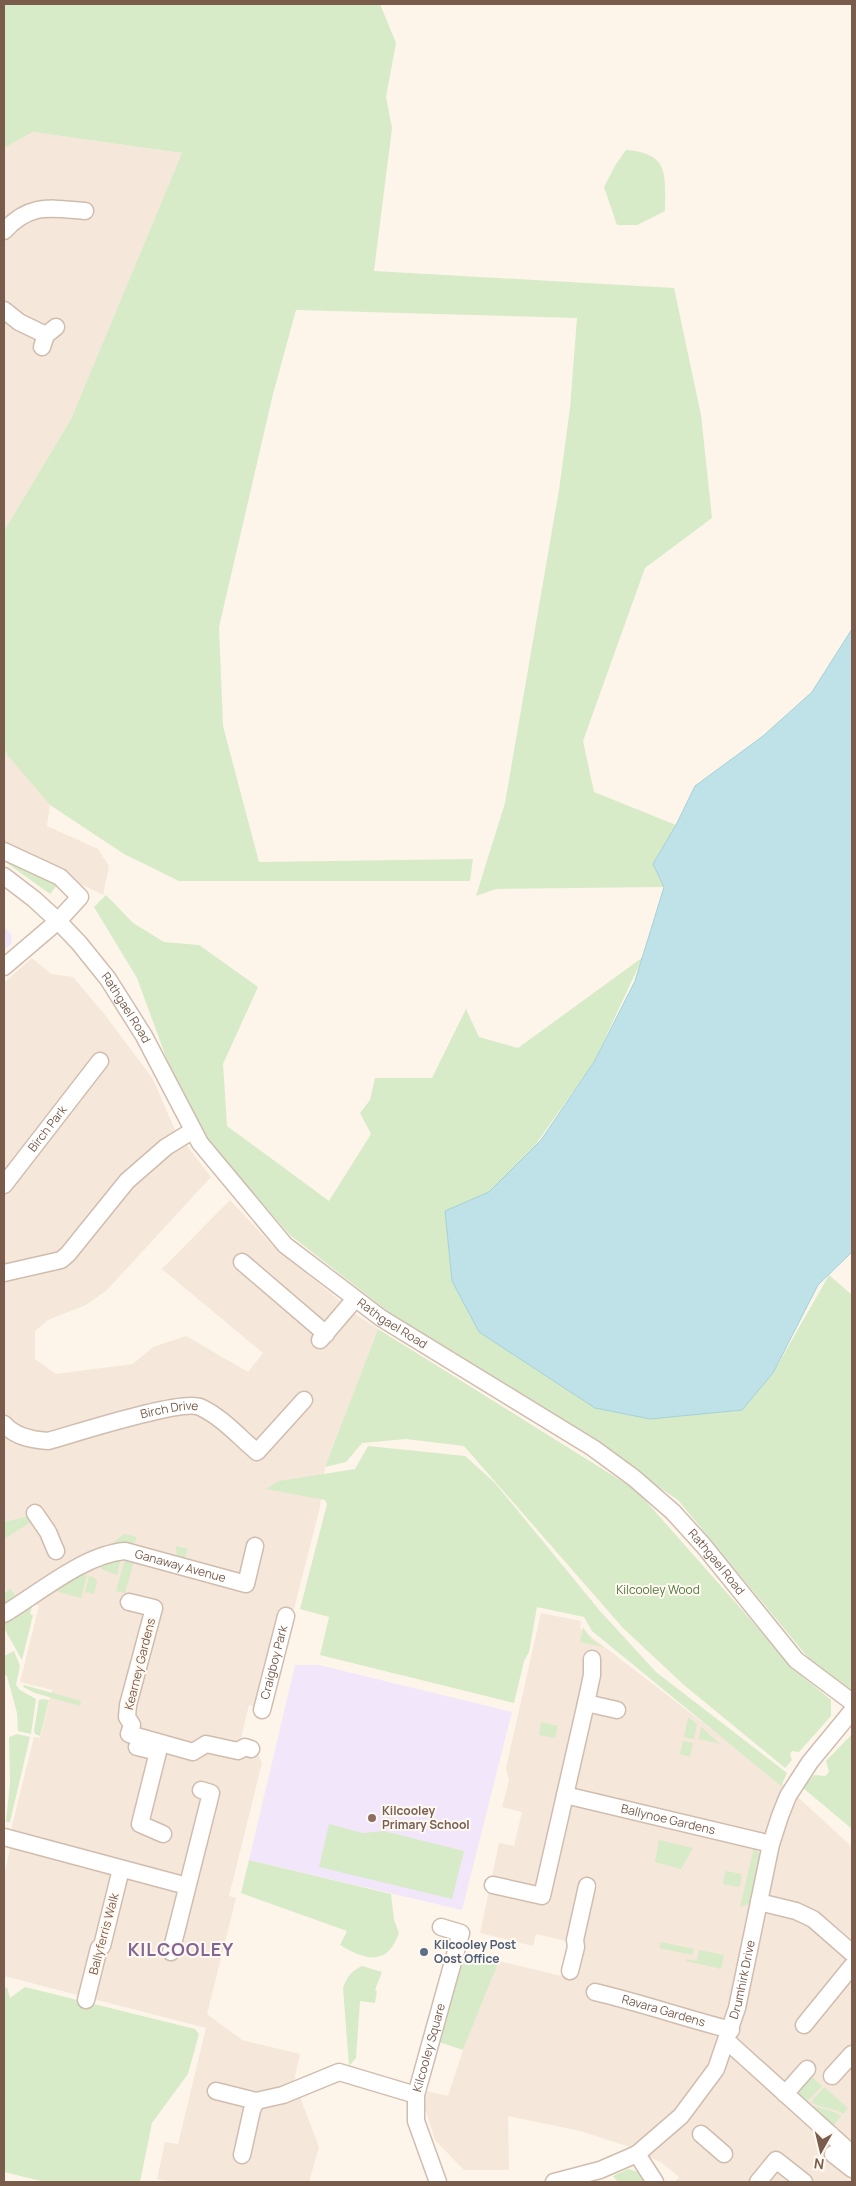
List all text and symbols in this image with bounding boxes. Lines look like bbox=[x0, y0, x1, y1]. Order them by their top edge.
street label: Rathgael Road bbox=[98, 968, 155, 1046]
street label: Birch Park bbox=[24, 1101, 71, 1155]
street label: Rathgael Road bbox=[354, 1294, 431, 1352]
street label: Birch Drive bbox=[139, 1397, 199, 1423]
street label: Rathgael Road bbox=[684, 1525, 749, 1598]
street label: Ganaway Avenue bbox=[133, 1545, 228, 1586]
park label: Kilcooley Wood bbox=[616, 1581, 700, 1598]
street label: Kearney Gardens bbox=[120, 1616, 159, 1712]
street label: Craigboy Park bbox=[256, 1623, 292, 1701]
street label: Ballynoe Gardens bbox=[619, 1800, 717, 1838]
place label: Kilcooley Primary School bbox=[382, 1802, 470, 1833]
marker: Kilcooley Primary School bbox=[366, 1812, 378, 1824]
street label: Ballyferris Walk bbox=[84, 1890, 123, 1977]
place label: Kilcooley Post Oost Office bbox=[434, 1936, 516, 1967]
district label: KILCOOLEY bbox=[128, 1937, 234, 1961]
street label: Drumhirk Drive bbox=[725, 1938, 759, 2021]
marker: Kilcooley Post Oost Office bbox=[418, 1946, 430, 1958]
street label: Ravara Gardens bbox=[620, 1990, 707, 2031]
street label: Kilcooley Square bbox=[408, 2001, 449, 2094]
north arrow bbox=[796, 2126, 846, 2176]
text: N bbox=[813, 2154, 825, 2174]

